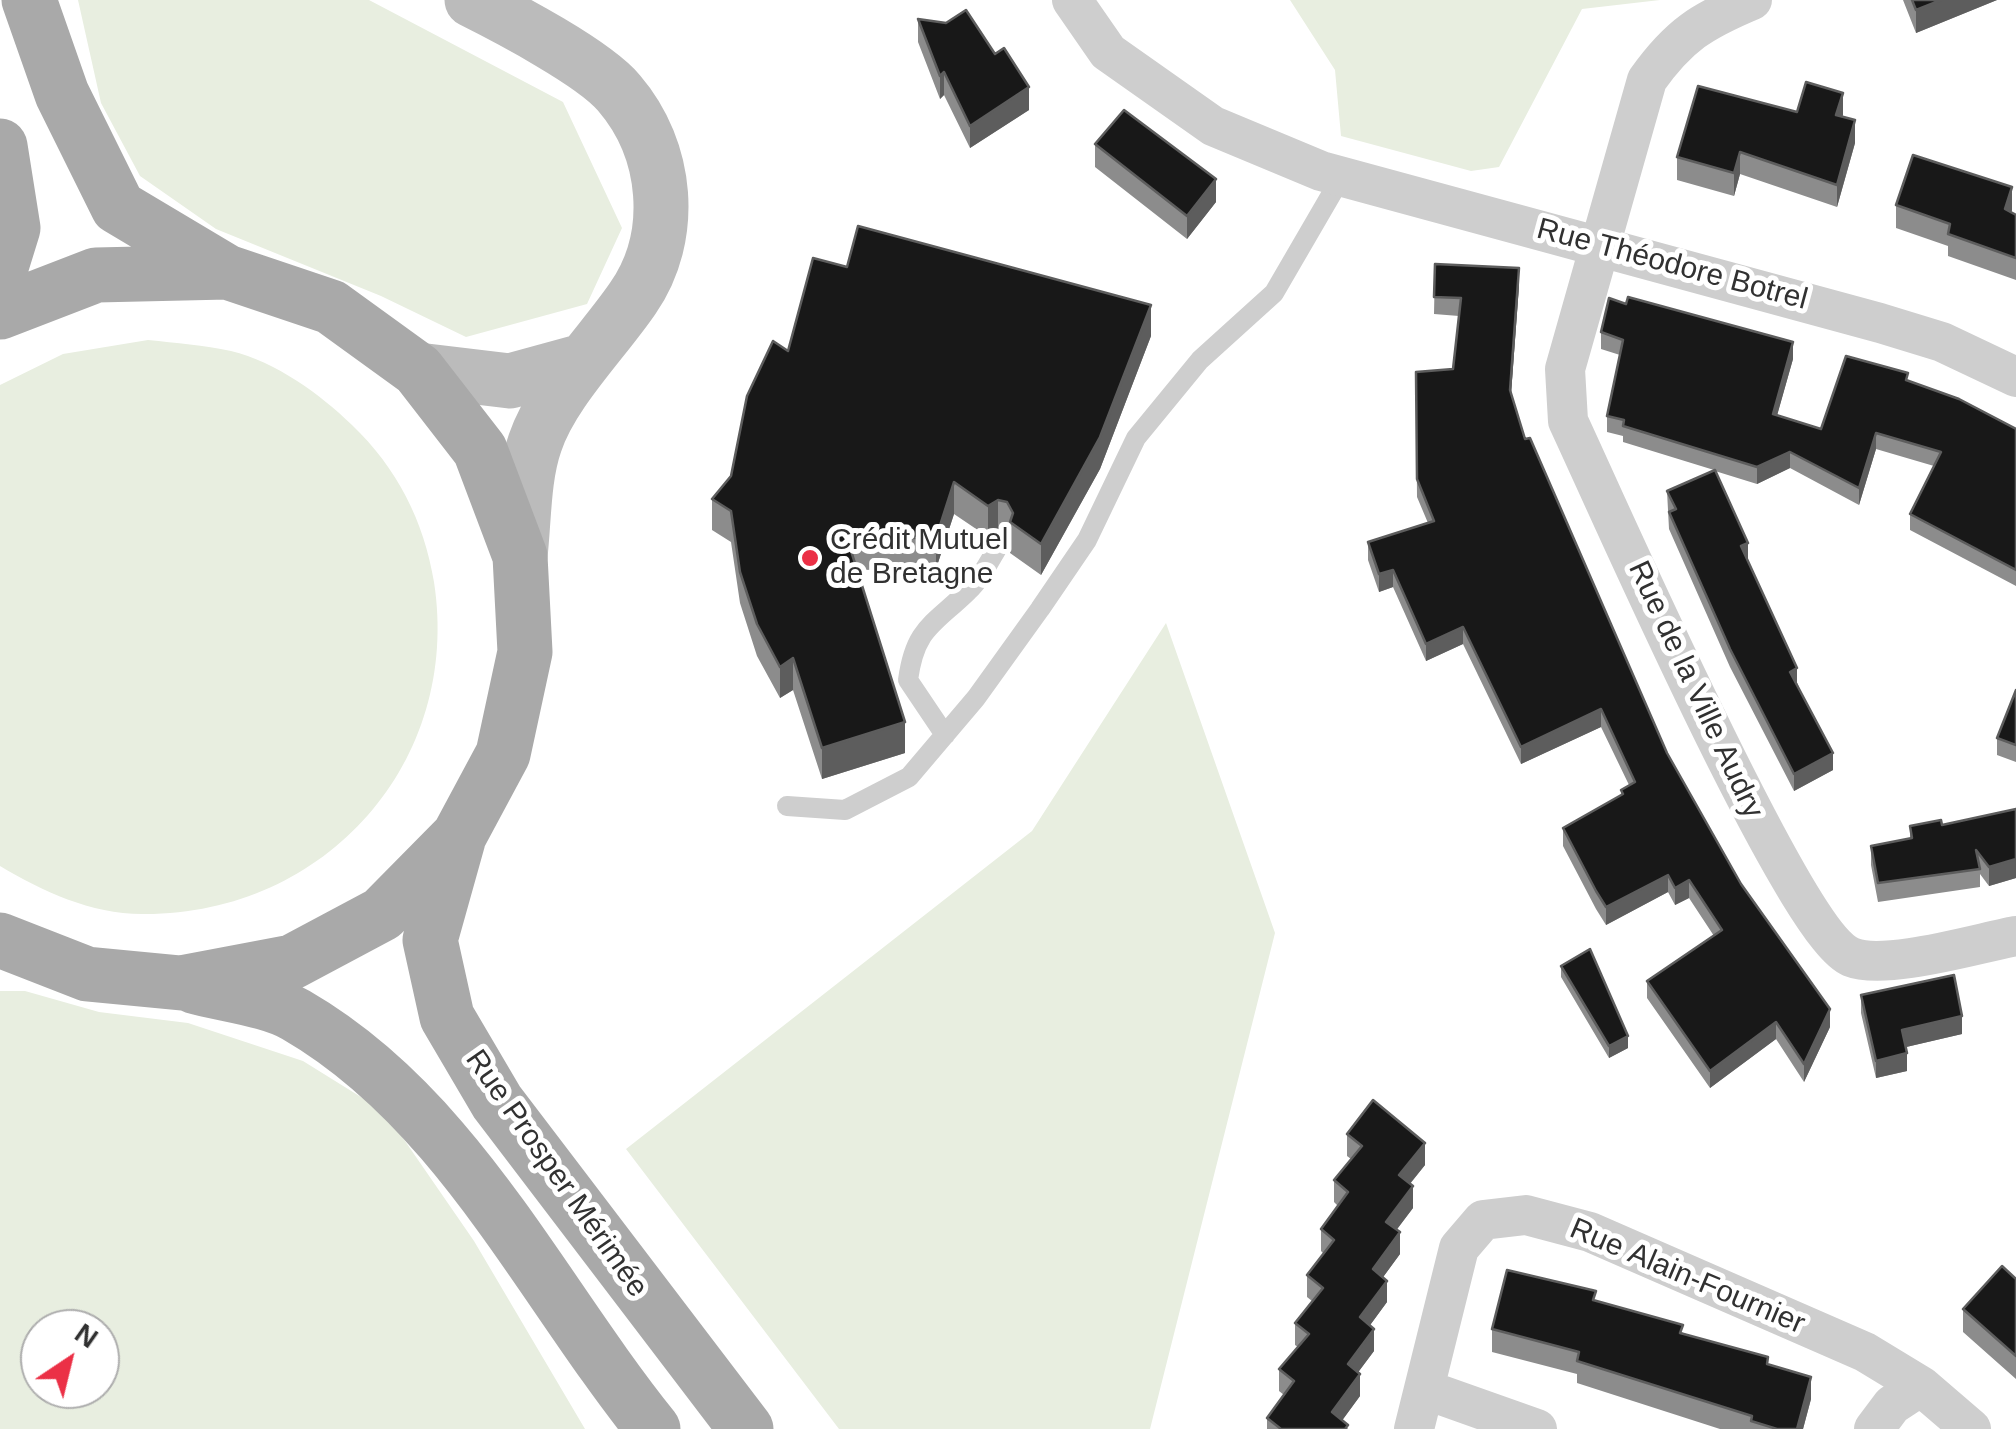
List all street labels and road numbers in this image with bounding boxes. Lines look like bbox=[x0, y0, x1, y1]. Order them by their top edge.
street label: Rue Théodore Botrel bbox=[1533, 212, 1811, 318]
street label: Rue de la Ville Audry bbox=[1620, 556, 1770, 824]
street label: Rue Prosper Mérimée bbox=[457, 1043, 655, 1305]
street label: Rue Alain-Fournier bbox=[1564, 1211, 1810, 1343]

